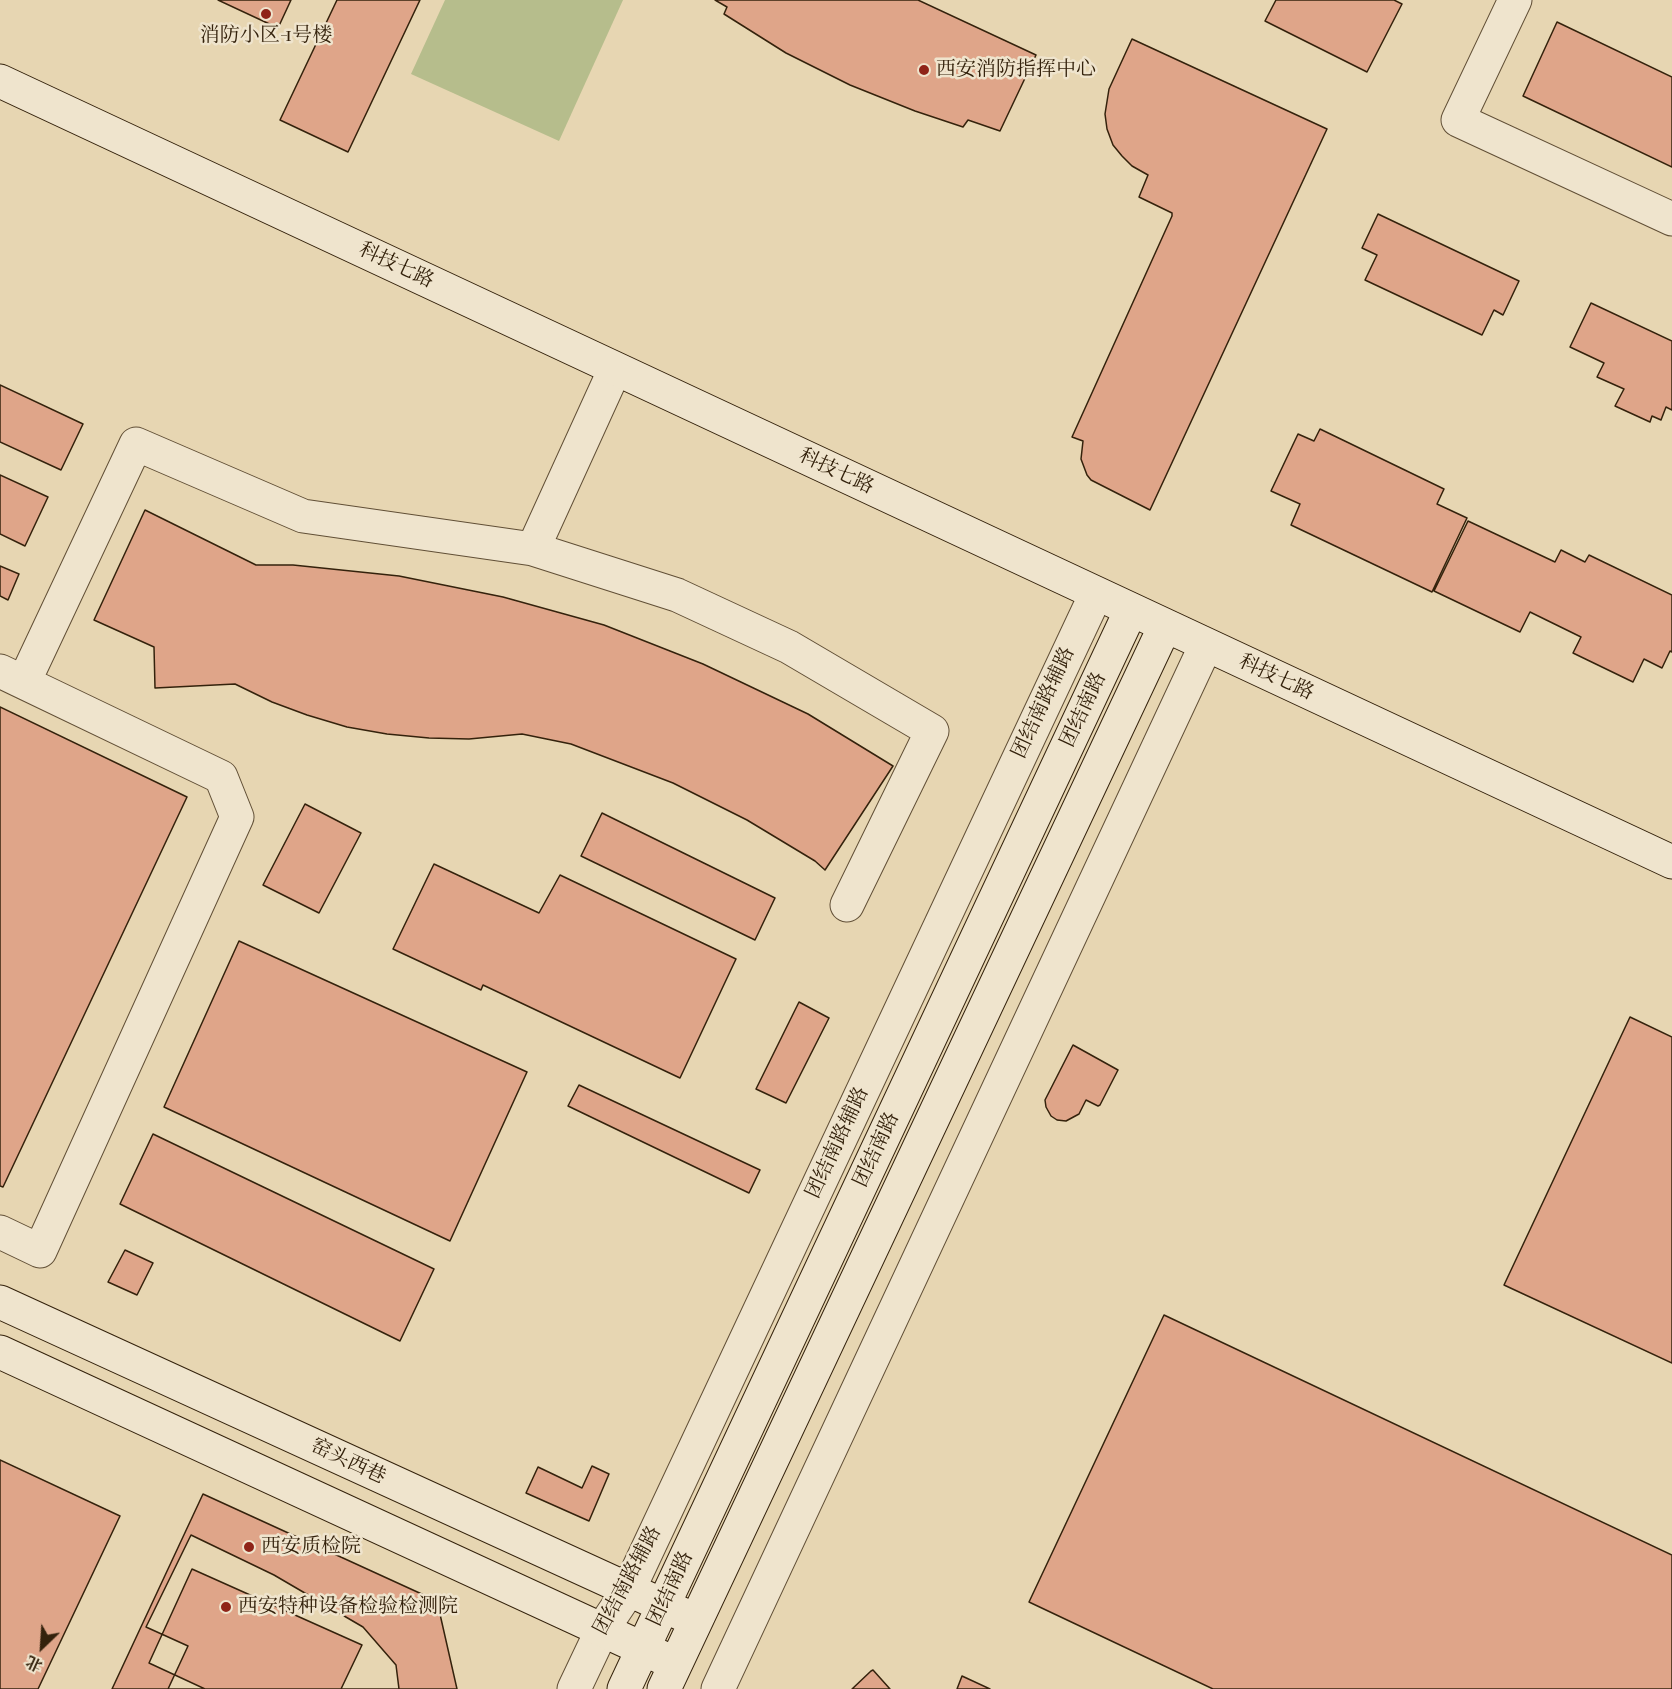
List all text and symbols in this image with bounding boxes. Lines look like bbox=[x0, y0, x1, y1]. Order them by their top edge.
marker: 消防小区-1号楼 bbox=[259, 7, 273, 21]
place label: 消防小区-1号楼 bbox=[200, 24, 332, 48]
place label: 西安消防指挥中心 bbox=[936, 58, 1096, 82]
marker: 西安消防指挥中心 bbox=[917, 63, 931, 77]
street label: 科技七路 bbox=[355, 238, 437, 294]
street label: 科技七路 bbox=[795, 444, 877, 500]
street label: 团结南路辅路 bbox=[1008, 644, 1080, 762]
street label: 科技七路 bbox=[1235, 650, 1317, 706]
street label: 团结南路 bbox=[1056, 669, 1112, 751]
street label: 团结南路辅路 bbox=[802, 1084, 874, 1202]
street label: 团结南路 bbox=[849, 1109, 905, 1191]
street label: 窑头西巷 bbox=[307, 1434, 389, 1490]
street label: 团结南路辅路 bbox=[589, 1522, 667, 1640]
place label: 西安质检院 bbox=[261, 1535, 361, 1559]
marker: 西安质检院 bbox=[242, 1540, 256, 1554]
street label: 团结南路 bbox=[643, 1548, 699, 1630]
place label: 西安特种设备检验检测院 bbox=[238, 1595, 458, 1619]
marker: 西安特种设备检验检测院 bbox=[219, 1600, 233, 1614]
north arrow bbox=[12, 1617, 72, 1677]
text: 北 bbox=[23, 1652, 45, 1676]

